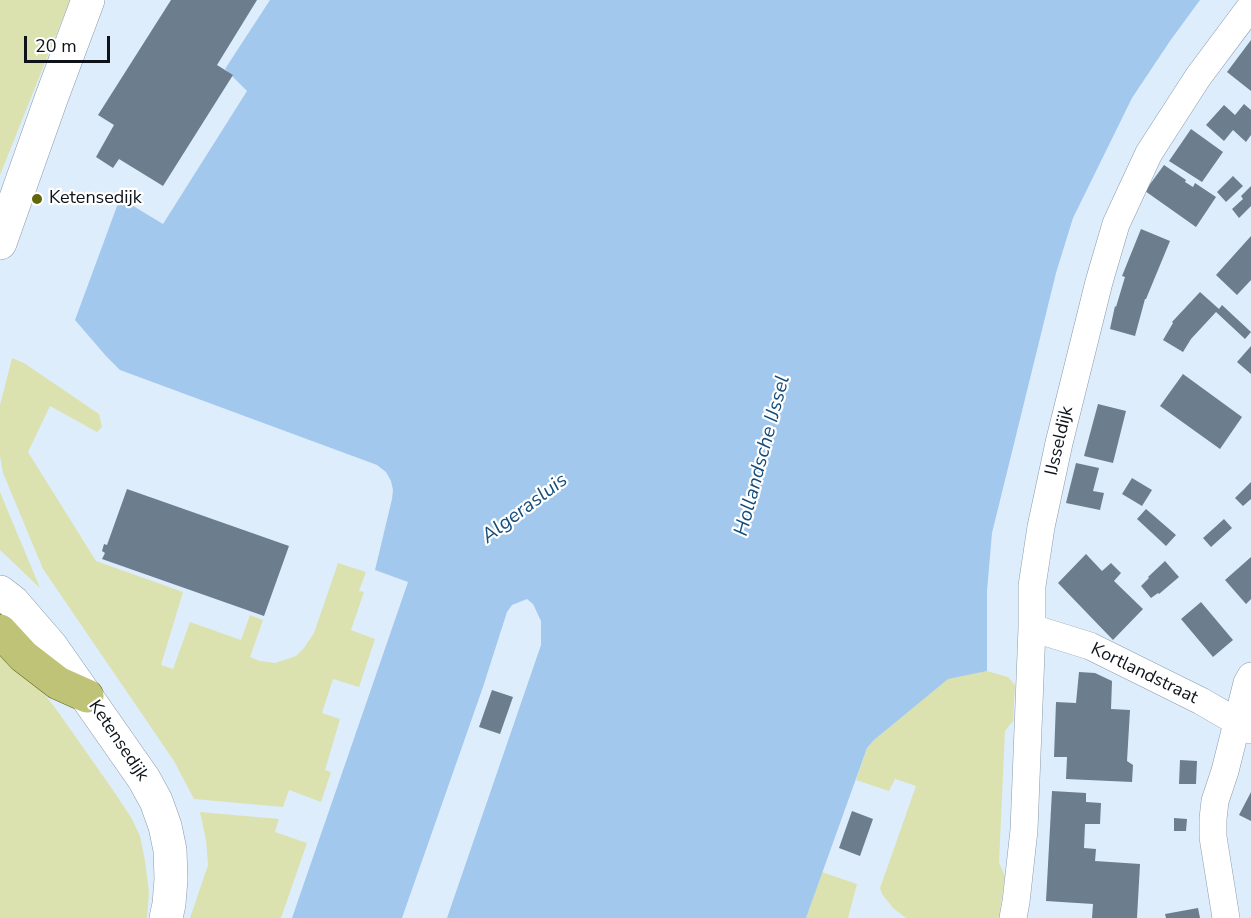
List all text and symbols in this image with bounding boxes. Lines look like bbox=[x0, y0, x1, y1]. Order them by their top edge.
scale bar bbox=[27, 24, 112, 62]
text: 20 m bbox=[35, 34, 77, 58]
place label: Ketensedijk bbox=[49, 188, 142, 210]
marker: Ketensedijk bbox=[30, 192, 44, 206]
water label: Hollandsche IJssel bbox=[730, 373, 796, 539]
street label: IJsseldijk bbox=[1042, 404, 1078, 478]
water label: Algerasluis bbox=[477, 469, 573, 549]
street label: Kortlandstraat bbox=[1087, 639, 1201, 709]
street label: Ketensedijk bbox=[83, 697, 153, 785]

